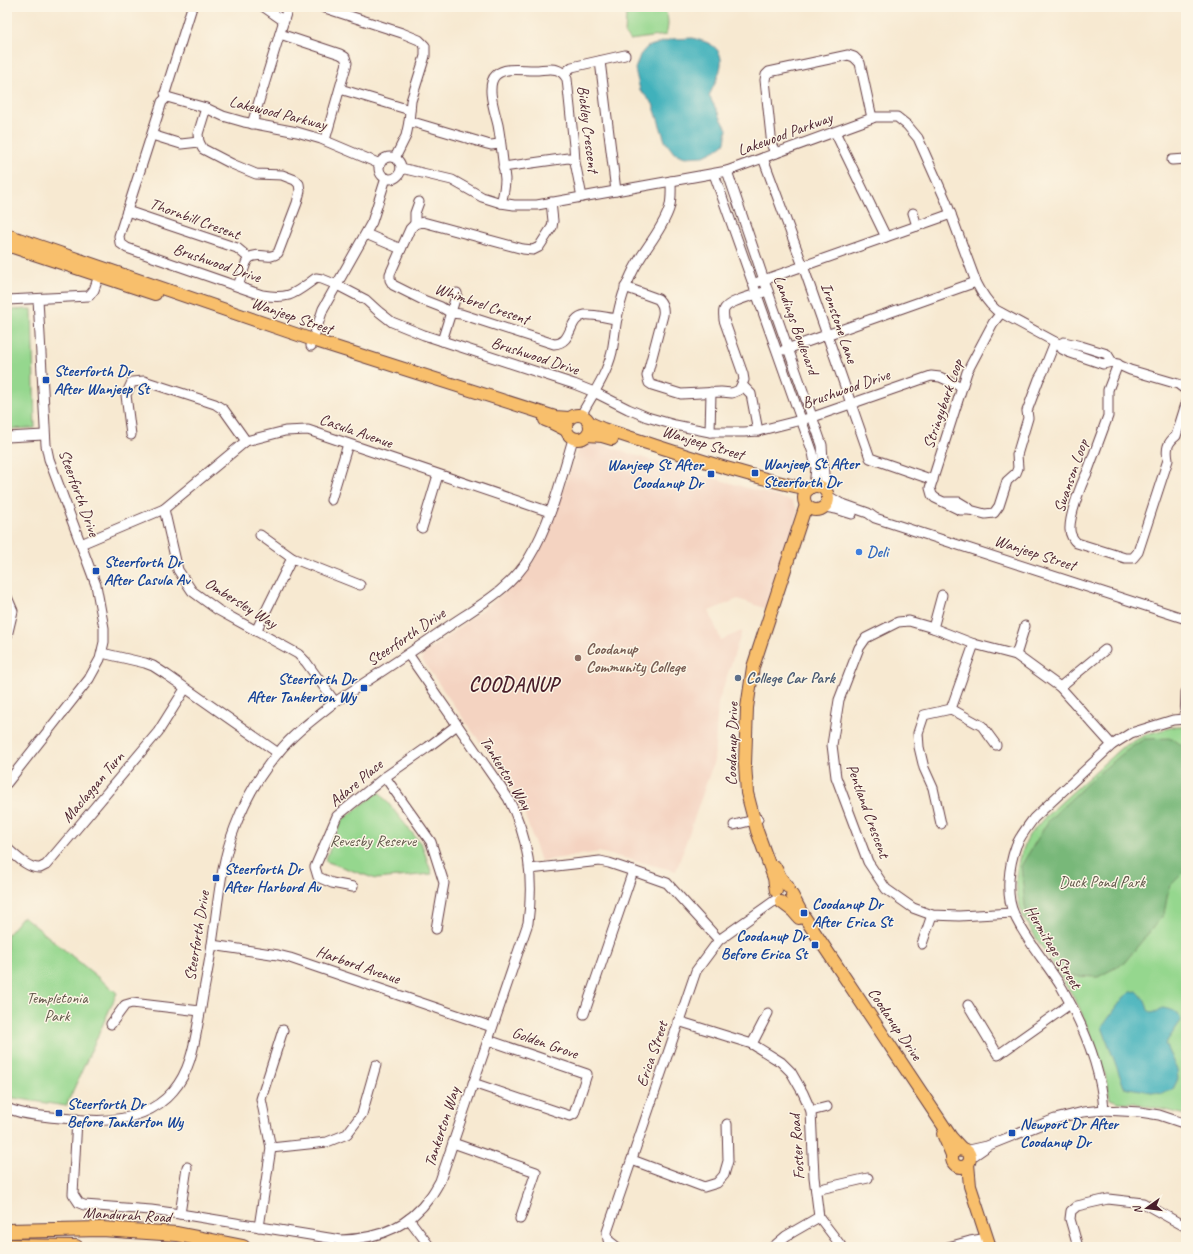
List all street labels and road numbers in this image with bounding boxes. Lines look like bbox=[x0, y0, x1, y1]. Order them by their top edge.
street label: Bickley Crescent bbox=[573, 84, 604, 176]
street label: Lakewood Parkway bbox=[227, 91, 330, 135]
street label: Lakewood Parkway bbox=[735, 107, 837, 160]
street label: Thornbill Cresent bbox=[147, 193, 244, 245]
street label: Brushwood Drive bbox=[171, 239, 265, 288]
street label: Landings Boulevard bbox=[769, 273, 824, 380]
street label: Whimbrel Cresent bbox=[432, 279, 534, 330]
street label: Ironstone Lane bbox=[816, 280, 863, 368]
street label: Wanjeep Street bbox=[249, 293, 338, 340]
street label: Brushwood Drive bbox=[489, 332, 583, 380]
street label: Stringybark Loop bbox=[918, 356, 968, 451]
street label: Brushwood Drive bbox=[800, 364, 894, 413]
street label: Casula Avenue bbox=[317, 409, 397, 453]
street label: Wanjeep Street bbox=[660, 421, 749, 466]
street label: Swanson Loop bbox=[1049, 436, 1093, 515]
street label: Steerforth Drive bbox=[54, 447, 105, 541]
street label: Wanjeep Street bbox=[992, 530, 1081, 576]
street label: Ombersley Way bbox=[201, 573, 282, 634]
street label: Steerforth Drive bbox=[363, 602, 451, 671]
street label: Coodanup Drive bbox=[721, 700, 743, 786]
street label: Tankerton Way bbox=[476, 733, 537, 815]
street label: Maclaggan Turn bbox=[57, 747, 129, 827]
street label: Adare Place bbox=[325, 754, 388, 811]
street label: Pentland Crescent bbox=[842, 761, 895, 862]
street label: Steerforth Drive bbox=[180, 888, 214, 982]
street label: Hermitage Street bbox=[1020, 902, 1087, 994]
street label: Harbord Avenue bbox=[314, 941, 404, 989]
street label: Coodanup Drive bbox=[863, 984, 928, 1066]
street label: Erica Street bbox=[632, 1017, 673, 1089]
street label: Golden Grove bbox=[509, 1022, 582, 1064]
street label: Tankerton Way bbox=[420, 1083, 465, 1169]
street label: Foster Road bbox=[785, 1111, 809, 1180]
street label: Mandurah Road bbox=[82, 1203, 174, 1227]

